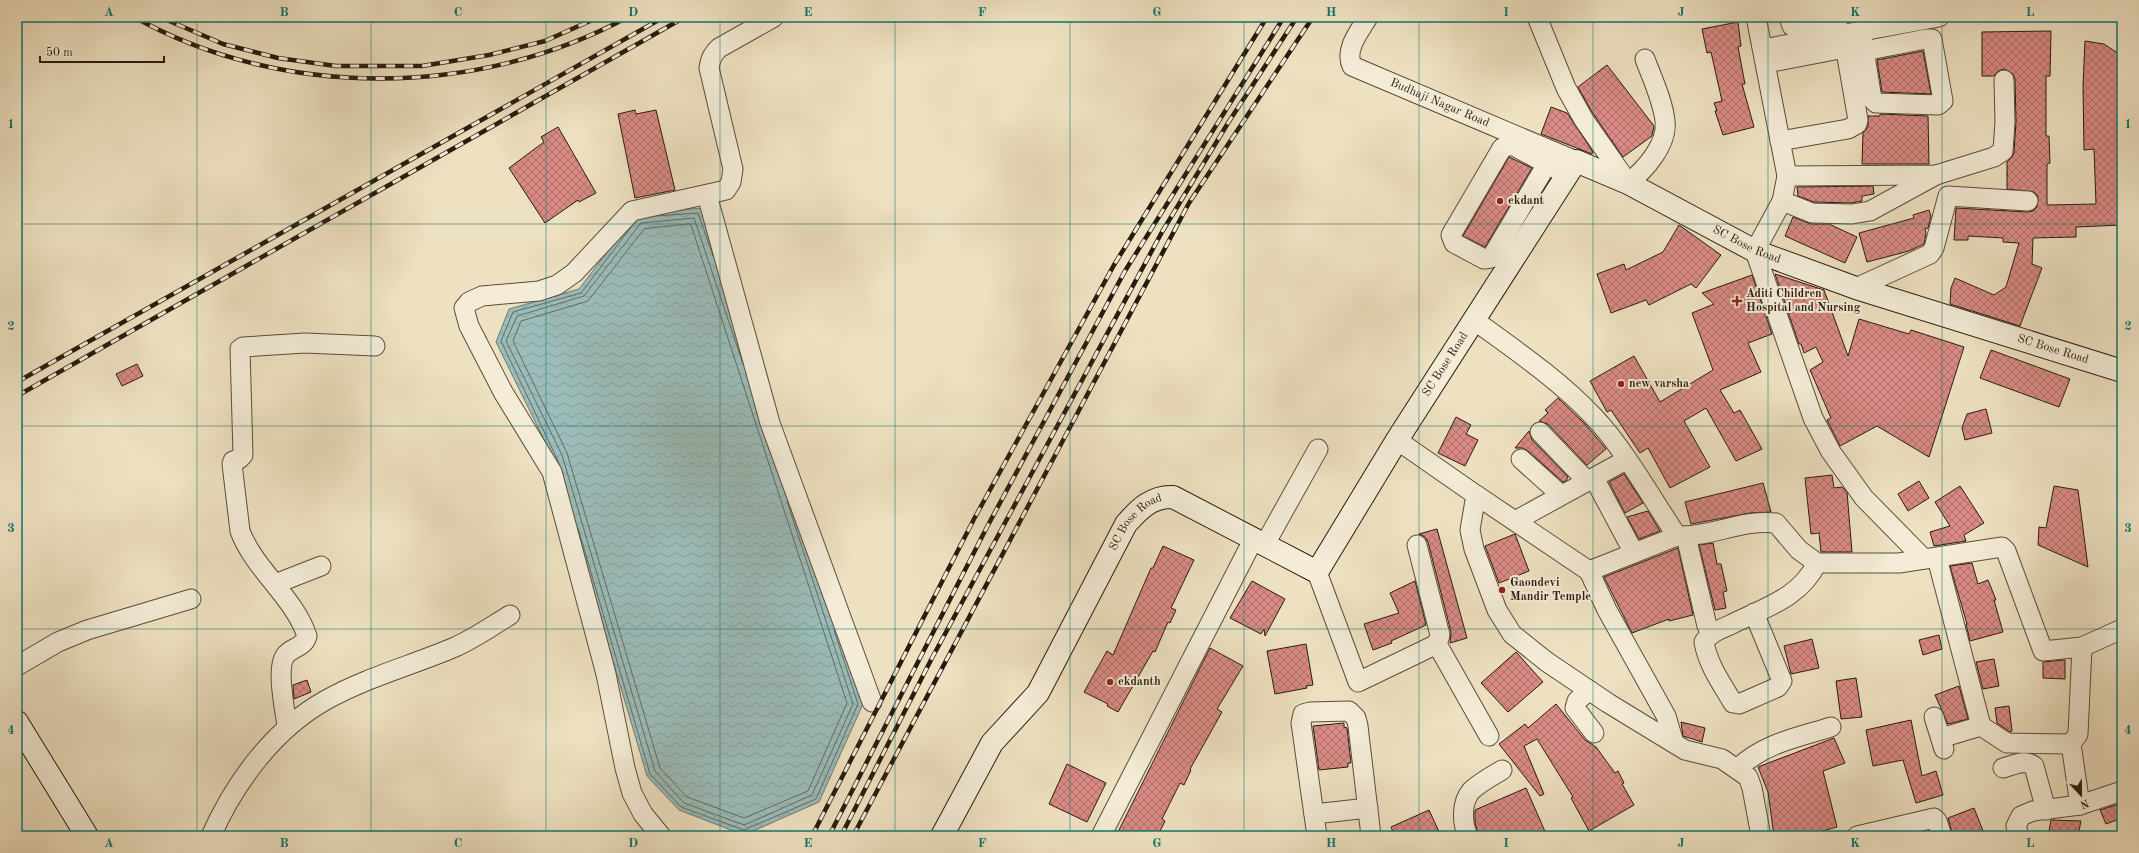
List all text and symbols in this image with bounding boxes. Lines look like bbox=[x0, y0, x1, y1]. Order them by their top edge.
text: A bbox=[104, 6, 114, 19]
text: B bbox=[279, 6, 289, 19]
text: C bbox=[454, 6, 462, 19]
text: D bbox=[628, 6, 638, 19]
text: E bbox=[804, 6, 813, 19]
text: F bbox=[978, 6, 987, 19]
text: G bbox=[1152, 6, 1162, 19]
text: H bbox=[1326, 6, 1337, 19]
text: I bbox=[1503, 6, 1509, 19]
text: J bbox=[1677, 6, 1685, 19]
text: K bbox=[1850, 6, 1860, 19]
text: L bbox=[2026, 6, 2035, 19]
scale bar bbox=[40, 38, 164, 64]
text: 50 m bbox=[46, 46, 73, 59]
street label: Budhaji Nagar Road bbox=[1388, 77, 1491, 129]
text: 1 bbox=[7, 118, 15, 131]
text: 1 bbox=[2124, 118, 2132, 131]
place label: ekdant bbox=[1508, 195, 1545, 207]
marker: ekdant bbox=[1495, 196, 1505, 206]
street label: SC Bose Road bbox=[1711, 223, 1782, 266]
place label: Aditi Children Hospital and Nursing bbox=[1746, 288, 1861, 314]
marker: Aditi Children Hospital and Nursing bbox=[1731, 295, 1743, 307]
text: 2 bbox=[7, 320, 15, 333]
text: 2 bbox=[2124, 320, 2132, 333]
street label: SC Bose Road bbox=[1420, 330, 1471, 399]
street label: SC Bose Road bbox=[2016, 333, 2090, 366]
place label: new varsha bbox=[1629, 378, 1689, 390]
marker: new varsha bbox=[1616, 379, 1626, 389]
street label: SC Bose Road bbox=[1107, 492, 1163, 553]
text: 3 bbox=[7, 522, 15, 535]
text: 3 bbox=[2124, 522, 2132, 535]
place label: Gaondevi Mandir Temple bbox=[1510, 577, 1591, 603]
marker: Gaondevi Mandir Temple bbox=[1497, 585, 1507, 595]
place label: ekdanth bbox=[1118, 676, 1161, 688]
marker: ekdanth bbox=[1105, 677, 1115, 687]
text: 4 bbox=[7, 724, 15, 737]
text: 4 bbox=[2124, 724, 2132, 737]
north arrow bbox=[2061, 775, 2101, 815]
text: N bbox=[2078, 796, 2090, 810]
text: A bbox=[104, 837, 114, 850]
text: B bbox=[279, 837, 289, 850]
text: C bbox=[454, 837, 462, 850]
text: D bbox=[628, 837, 638, 850]
text: E bbox=[804, 837, 813, 850]
text: F bbox=[978, 837, 987, 850]
text: G bbox=[1152, 837, 1162, 850]
text: H bbox=[1326, 837, 1337, 850]
text: I bbox=[1503, 837, 1509, 850]
text: J bbox=[1677, 837, 1685, 850]
text: K bbox=[1850, 837, 1860, 850]
text: L bbox=[2026, 837, 2035, 850]

